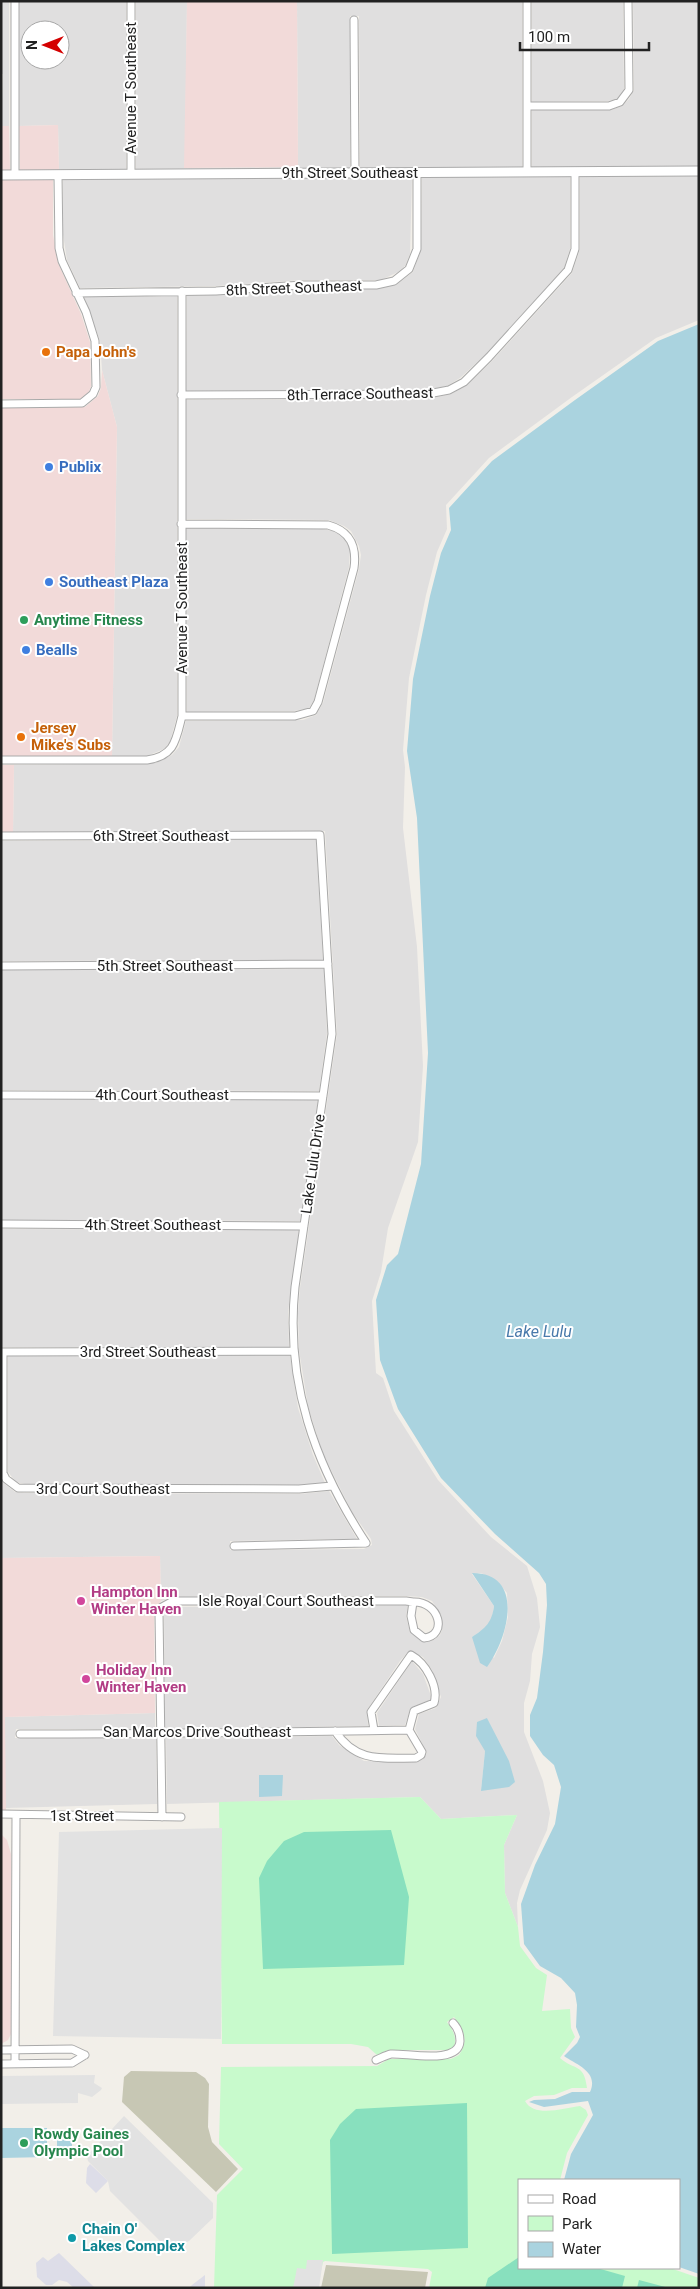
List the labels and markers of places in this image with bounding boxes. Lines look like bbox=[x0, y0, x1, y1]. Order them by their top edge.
place label: Papa John's bbox=[56, 343, 137, 361]
marker: Papa John's bbox=[40, 346, 52, 358]
place label: Publix bbox=[59, 458, 101, 476]
marker: Publix bbox=[43, 461, 55, 473]
place label: Southeast Plaza bbox=[59, 573, 169, 591]
marker: Southeast Plaza bbox=[43, 576, 55, 588]
place label: Anytime Fitness bbox=[34, 611, 143, 629]
marker: Anytime Fitness bbox=[18, 614, 30, 626]
place label: Bealls bbox=[36, 641, 78, 659]
marker: Bealls bbox=[20, 644, 32, 656]
place label: Jersey Mike's Subs bbox=[31, 719, 111, 754]
marker: Jersey Mike's Subs bbox=[15, 731, 27, 743]
place label: Hampton Inn Winter Haven bbox=[91, 1583, 181, 1618]
marker: Hampton Inn Winter Haven bbox=[75, 1595, 87, 1607]
place label: Holiday Inn Winter Haven bbox=[96, 1661, 186, 1696]
marker: Holiday Inn Winter Haven bbox=[80, 1673, 92, 1685]
place label: Rowdy Gaines Olympic Pool bbox=[34, 2125, 130, 2160]
marker: Rowdy Gaines Olympic Pool bbox=[18, 2137, 30, 2149]
place label: Chain O' Lakes Complex bbox=[82, 2220, 185, 2255]
marker: Chain O' Lakes Complex bbox=[66, 2232, 78, 2244]

